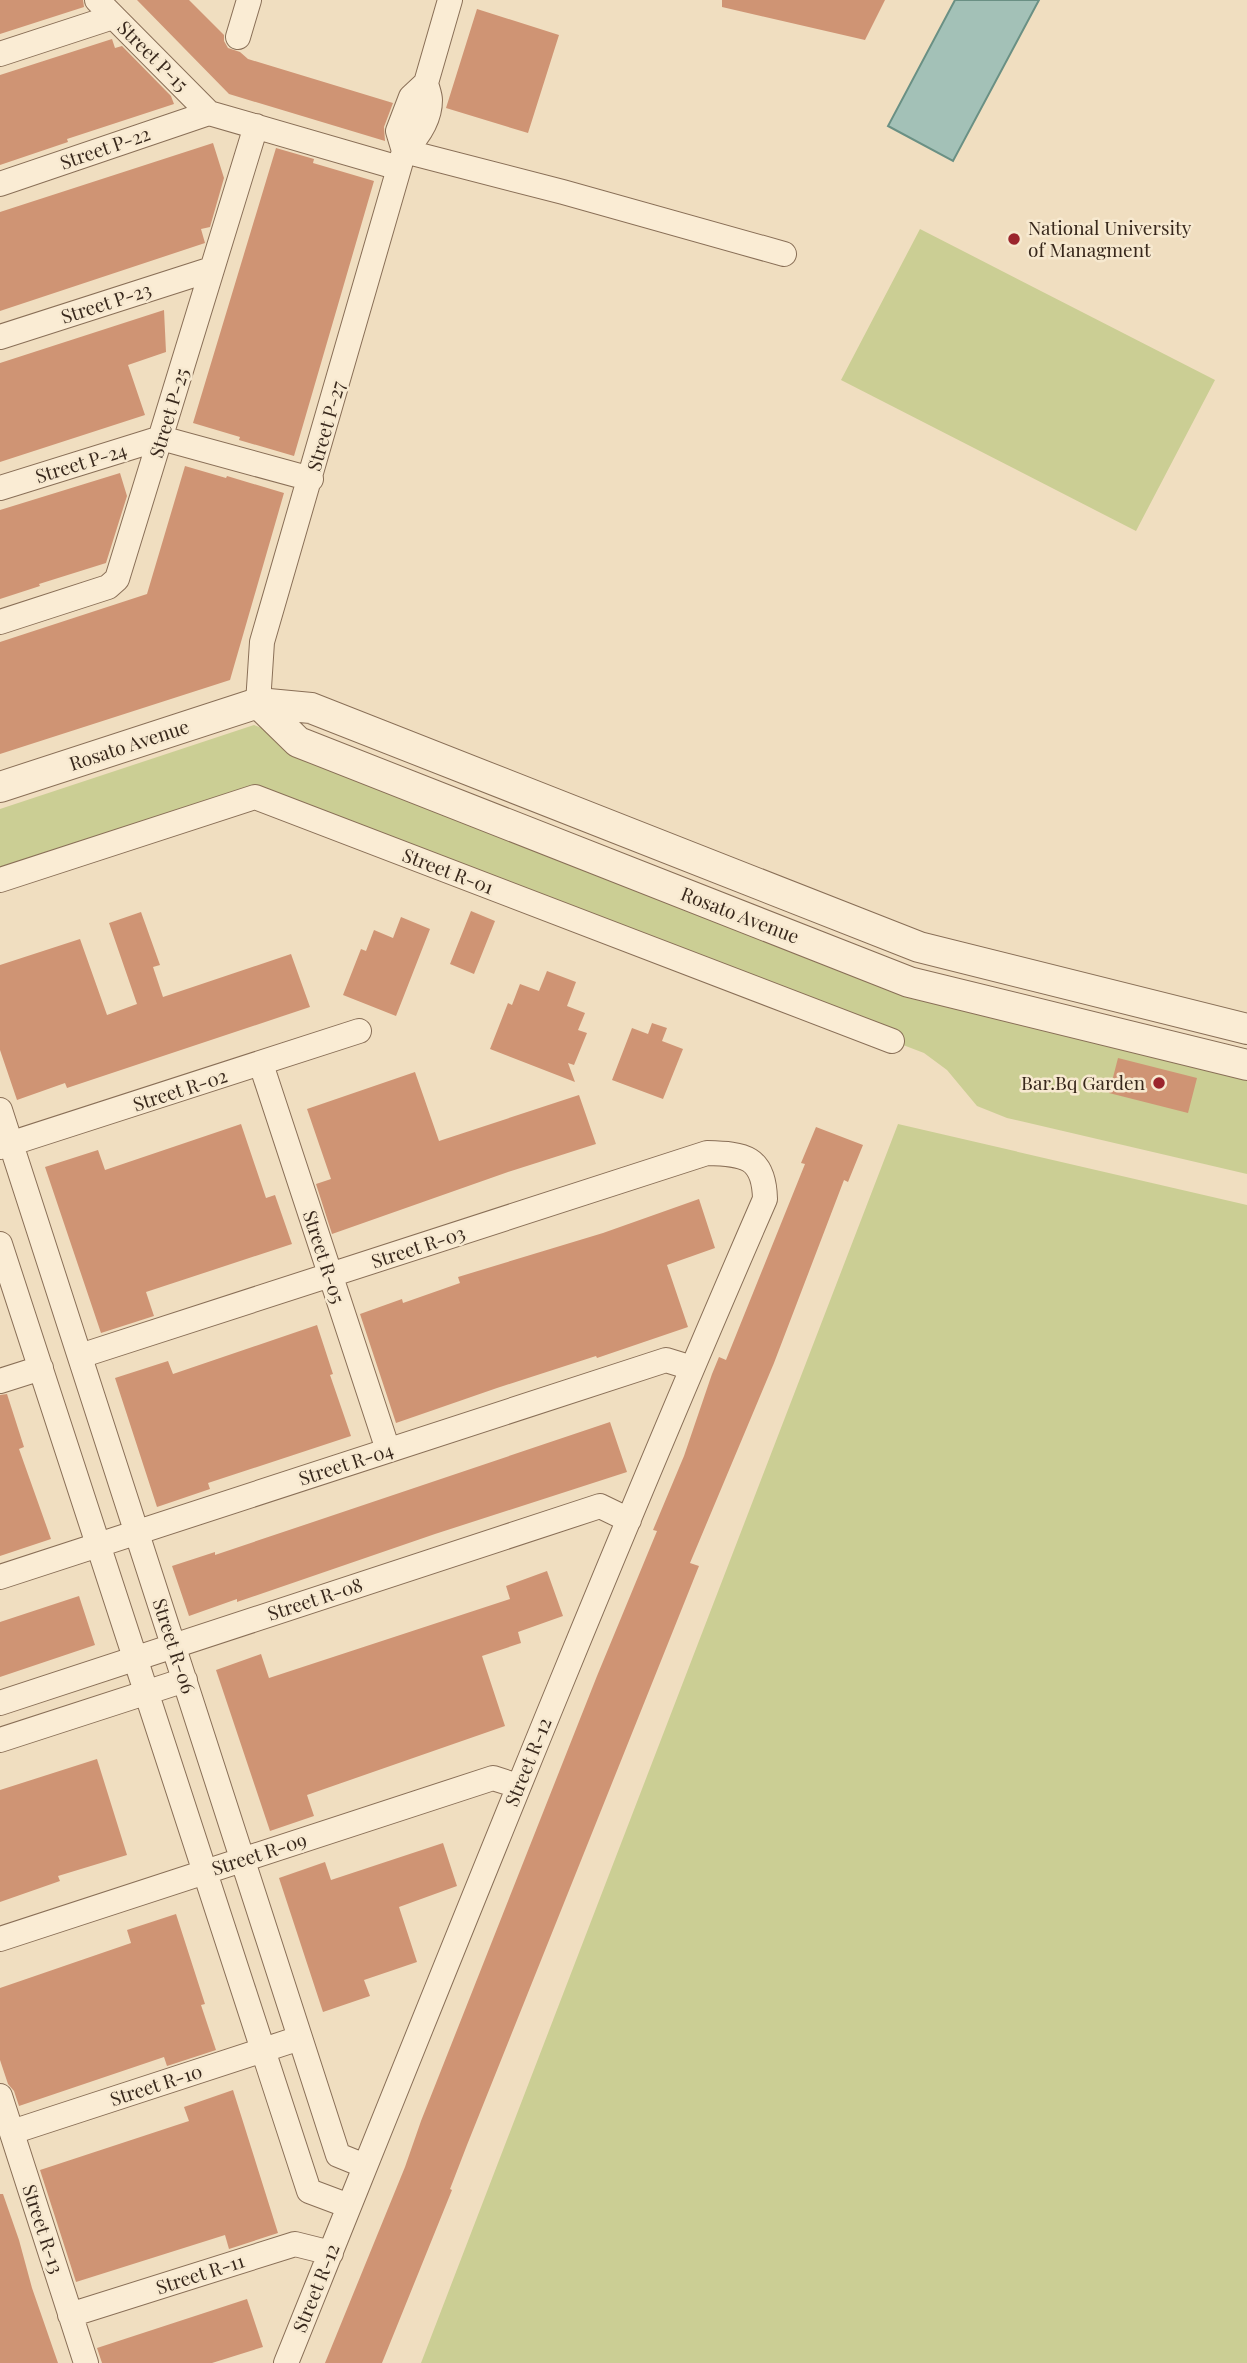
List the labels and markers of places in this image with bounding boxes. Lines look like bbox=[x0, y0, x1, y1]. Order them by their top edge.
place label: National University of Managment bbox=[1028, 214, 1192, 262]
marker: National University of Managment bbox=[1006, 231, 1022, 247]
place label: Bar.Bq Garden bbox=[1021, 1069, 1146, 1095]
marker: Bar.Bq Garden bbox=[1151, 1075, 1167, 1091]

